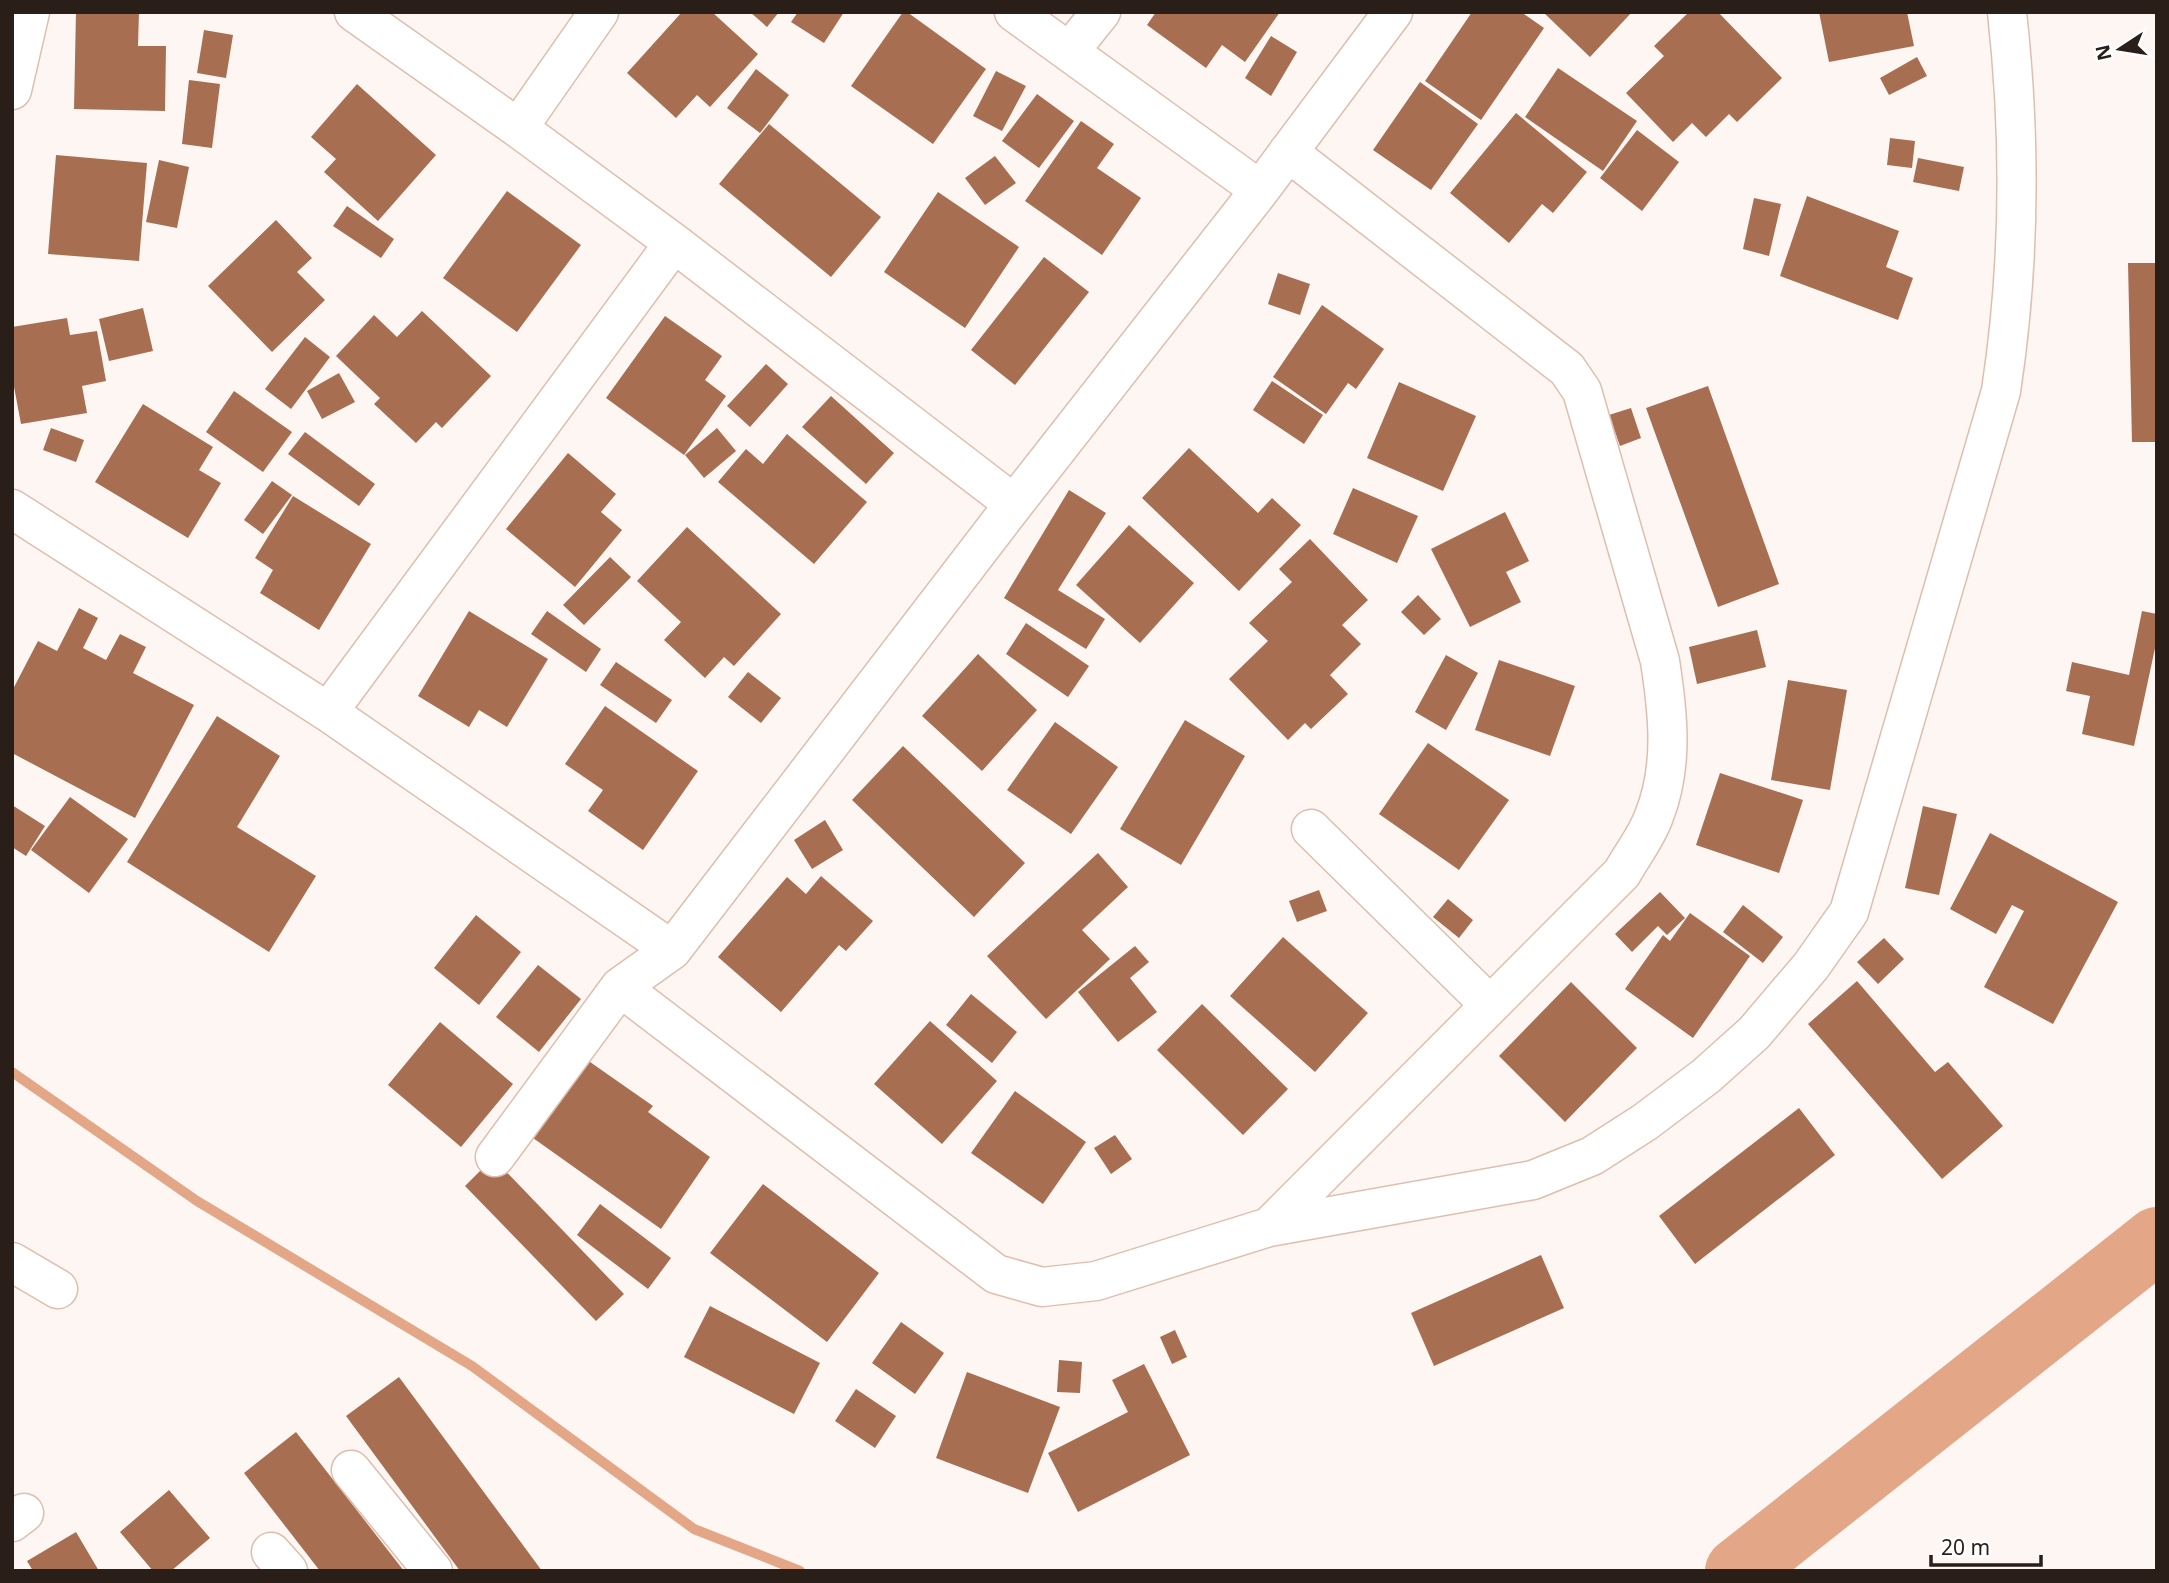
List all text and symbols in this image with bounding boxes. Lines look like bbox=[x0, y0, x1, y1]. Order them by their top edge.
north arrow bbox=[2085, 14, 2155, 84]
text: N bbox=[2089, 42, 2118, 63]
scale bar bbox=[1931, 1524, 2041, 1568]
text: 20 m bbox=[1941, 1533, 1990, 1561]

